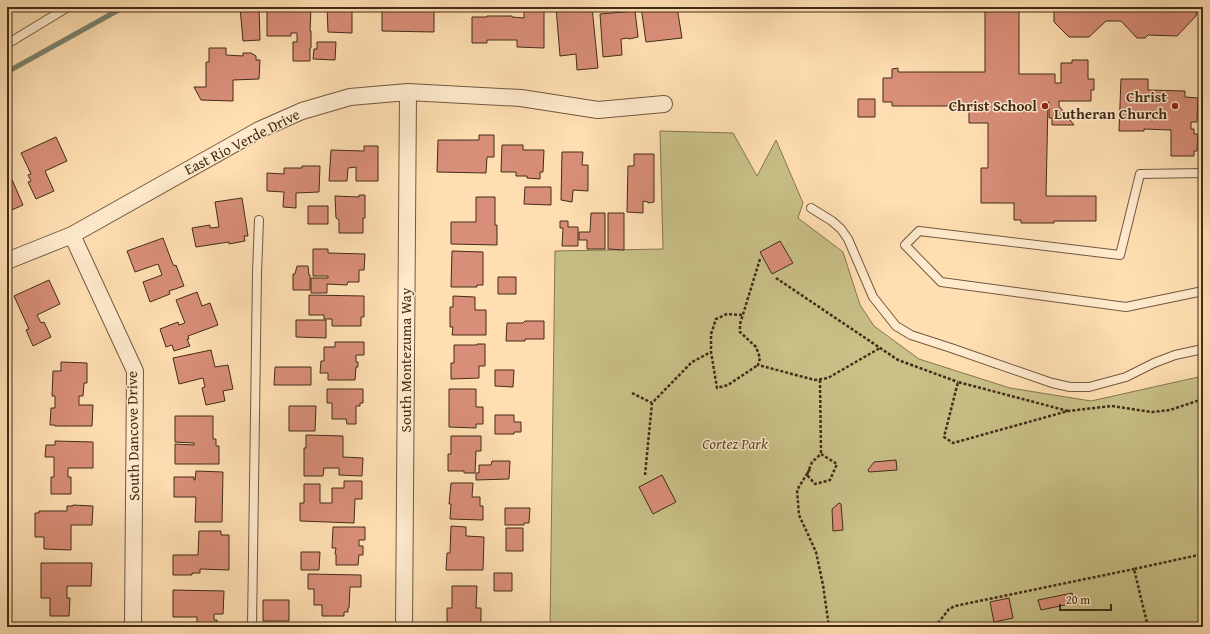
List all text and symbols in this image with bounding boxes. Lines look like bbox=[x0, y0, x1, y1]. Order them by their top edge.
place label: Christ Lutheran Church bbox=[1054, 86, 1167, 124]
place label: Christ School bbox=[949, 95, 1037, 116]
marker: Christ School bbox=[1040, 101, 1050, 111]
marker: Christ Lutheran Church bbox=[1170, 101, 1180, 111]
street label: East Rio Verde Drive bbox=[180, 103, 303, 180]
street label: South Montezuma Way bbox=[395, 287, 416, 432]
street label: South Dancove Drive bbox=[121, 371, 144, 501]
park label: Cortez Park bbox=[702, 433, 768, 454]
scale bar bbox=[1060, 586, 1111, 612]
text: 20 m bbox=[1066, 591, 1090, 608]

